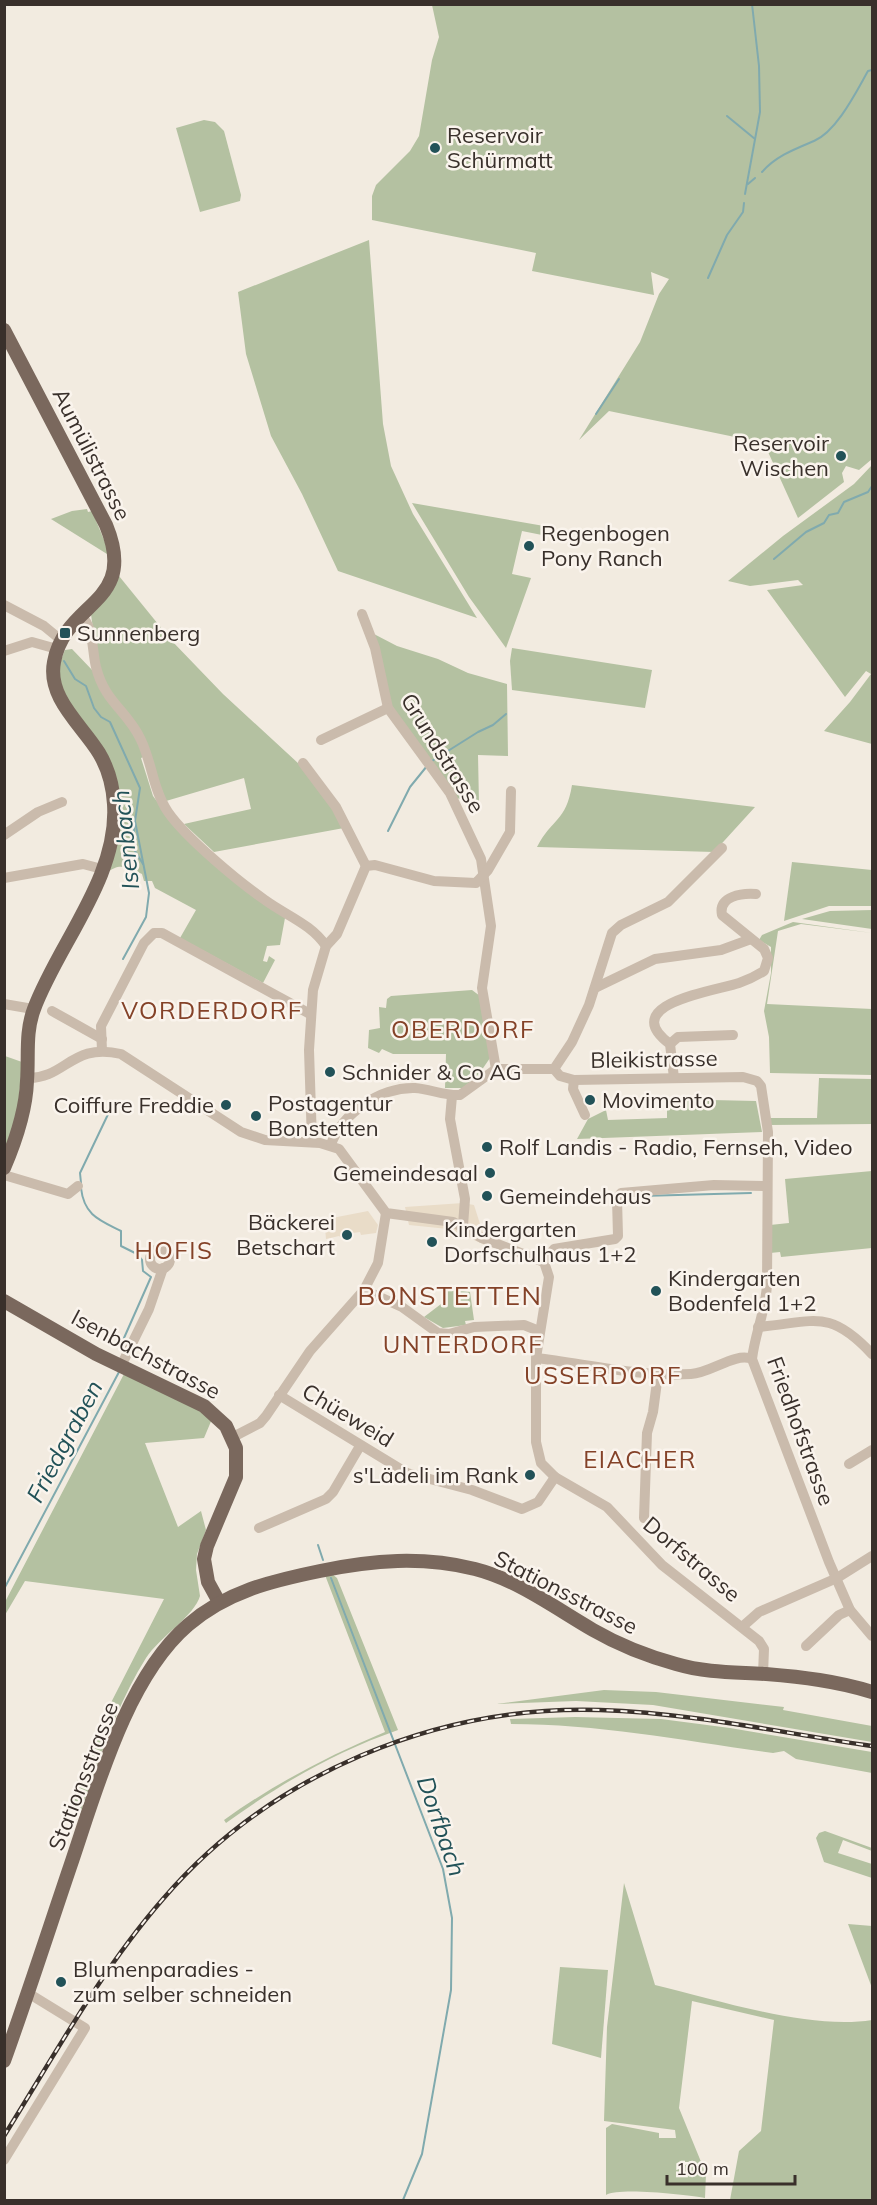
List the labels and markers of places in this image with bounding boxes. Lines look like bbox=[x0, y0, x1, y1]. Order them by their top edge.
place label: Reservoir Schürmatt bbox=[447, 121, 553, 174]
marker: Reservoir Schürmatt bbox=[428, 141, 442, 155]
place label: Reservoir Wischen bbox=[733, 429, 829, 482]
marker: Reservoir Wischen bbox=[834, 449, 848, 463]
place label: Regenbogen Pony Ranch bbox=[541, 519, 670, 572]
marker: Regenbogen Pony Ranch bbox=[522, 539, 536, 553]
place label: Sunnenberg bbox=[77, 619, 200, 647]
marker: Sunnenberg bbox=[58, 626, 72, 640]
place label: Schnider & Co AG bbox=[342, 1058, 522, 1086]
marker: Schnider & Co AG bbox=[323, 1065, 337, 1079]
place label: Movimento bbox=[602, 1086, 715, 1114]
place label: Postagentur Bonstetten bbox=[268, 1089, 393, 1142]
place label: Coiffure Freddie bbox=[54, 1091, 214, 1119]
marker: Movimento bbox=[583, 1093, 597, 1107]
marker: Coiffure Freddie bbox=[219, 1098, 233, 1112]
marker: Postagentur Bonstetten bbox=[249, 1109, 263, 1123]
place label: Rolf Landis - Radio, Fernseh, Video bbox=[499, 1133, 853, 1161]
marker: Rolf Landis - Radio, Fernseh, Video bbox=[480, 1140, 494, 1154]
place label: Gemeindesaal bbox=[333, 1159, 478, 1187]
marker: Gemeindesaal bbox=[483, 1166, 497, 1180]
place label: Gemeindehaus bbox=[499, 1182, 651, 1210]
marker: Gemeindehaus bbox=[480, 1189, 494, 1203]
place label: Bäckerei Betschart bbox=[236, 1208, 335, 1261]
place label: Kindergarten Dorfschulhaus 1+2 bbox=[444, 1215, 637, 1268]
marker: Bäckerei Betschart bbox=[340, 1228, 354, 1242]
marker: Kindergarten Dorfschulhaus 1+2 bbox=[425, 1235, 439, 1249]
place label: Kindergarten Bodenfeld 1+2 bbox=[668, 1264, 816, 1317]
marker: Kindergarten Bodenfeld 1+2 bbox=[649, 1284, 663, 1298]
place label: s'Lädeli im Rank bbox=[353, 1461, 519, 1489]
marker: s'Lädeli im Rank bbox=[523, 1468, 537, 1482]
place label: Blumenparadies - zum selber schneiden bbox=[73, 1955, 292, 2008]
marker: Blumenparadies - zum selber schneiden bbox=[54, 1975, 68, 1989]

